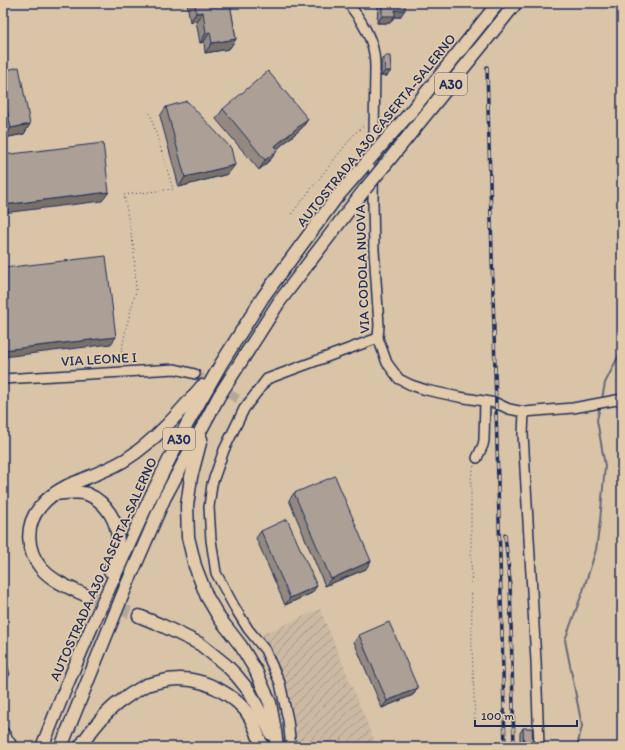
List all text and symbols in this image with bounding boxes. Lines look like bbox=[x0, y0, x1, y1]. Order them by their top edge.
street label: AUTOSTRADA A30 CASERTA-SALERNO bbox=[293, 30, 460, 230]
road number: A30 bbox=[435, 73, 467, 95]
street label: VIA CODOLA NUOVA bbox=[352, 204, 373, 334]
street label: VIA LEONE I bbox=[61, 349, 138, 370]
road number: A30 bbox=[163, 428, 195, 450]
street label: AUTOSTRADA A30 CASERTA-SALERNO bbox=[46, 455, 161, 684]
scale bar bbox=[475, 702, 577, 728]
text: 100 m bbox=[481, 709, 514, 723]

